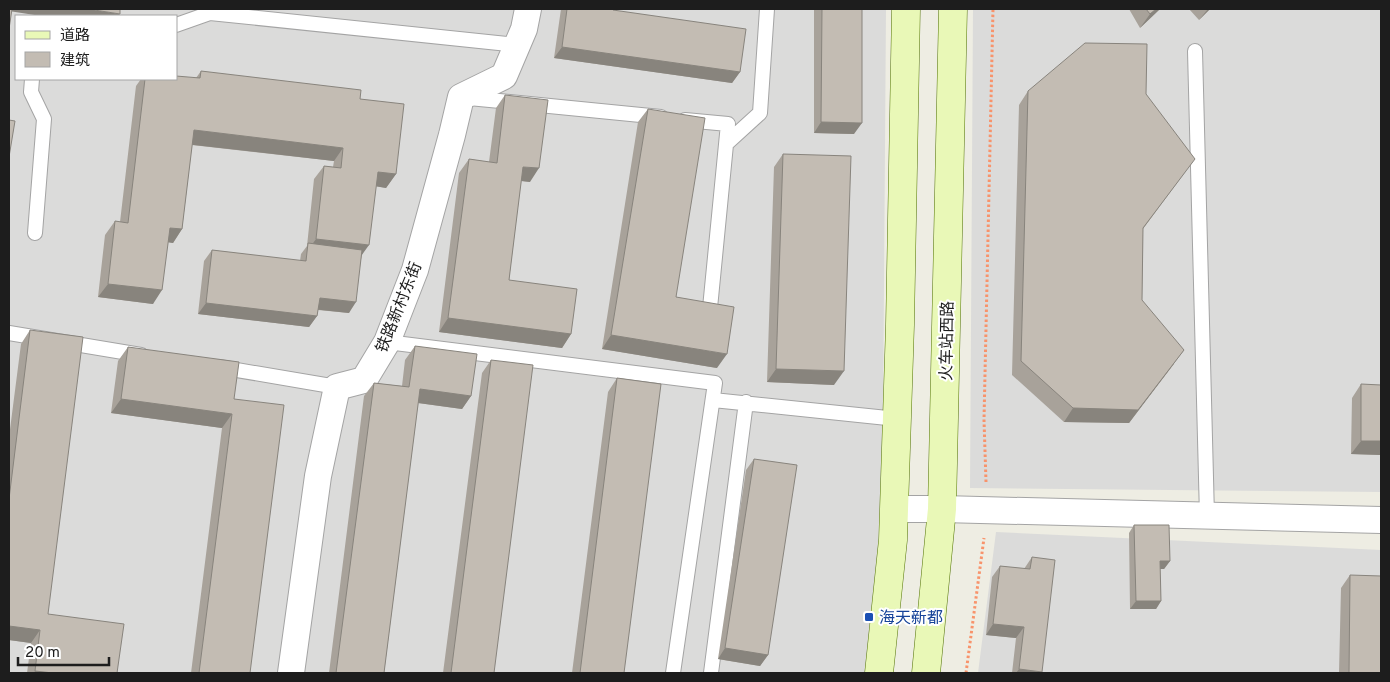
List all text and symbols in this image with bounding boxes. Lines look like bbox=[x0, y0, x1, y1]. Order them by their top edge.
legend bbox=[15, 15, 178, 80]
text: 道路 bbox=[60, 27, 90, 46]
text: 建筑 bbox=[60, 52, 90, 71]
street label: 铁路新村东街 bbox=[373, 259, 427, 356]
street label: 火车站西路 bbox=[937, 301, 959, 381]
place label: 海天·新都 bbox=[879, 609, 943, 629]
marker: 海天·新都 bbox=[863, 611, 875, 623]
scale bar bbox=[18, 634, 109, 666]
text: 20 m bbox=[25, 644, 60, 663]

